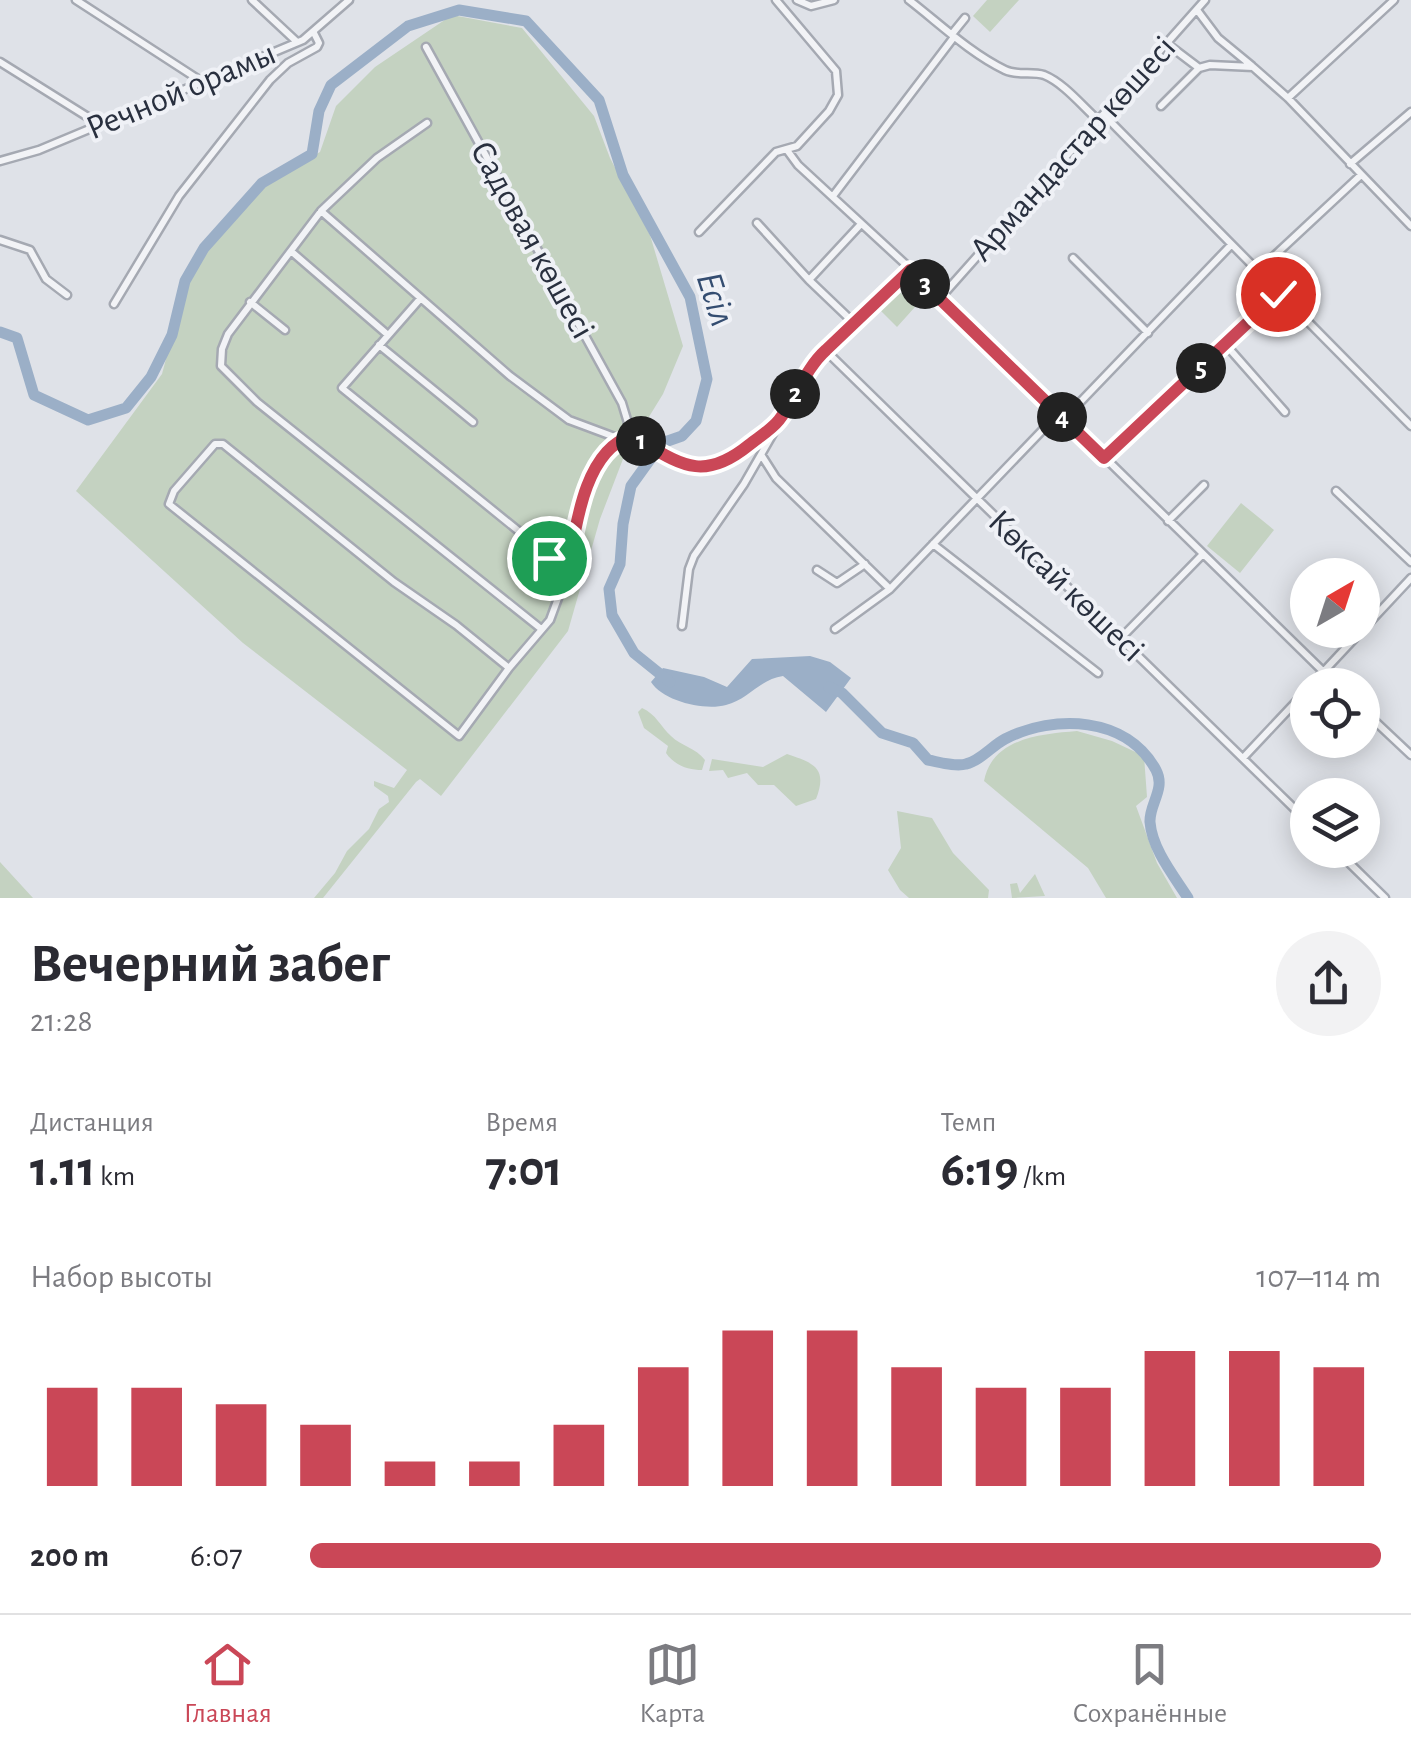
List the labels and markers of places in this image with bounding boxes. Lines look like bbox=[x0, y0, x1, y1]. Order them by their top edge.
pin bbox=[1236, 252, 1321, 337]
pin: 3 bbox=[900, 259, 950, 309]
pin: 5 bbox=[1176, 343, 1226, 393]
pin: 2 bbox=[770, 369, 820, 419]
pin: 4 bbox=[1037, 392, 1087, 442]
pin: 1 bbox=[616, 416, 666, 466]
pin bbox=[507, 516, 592, 601]

